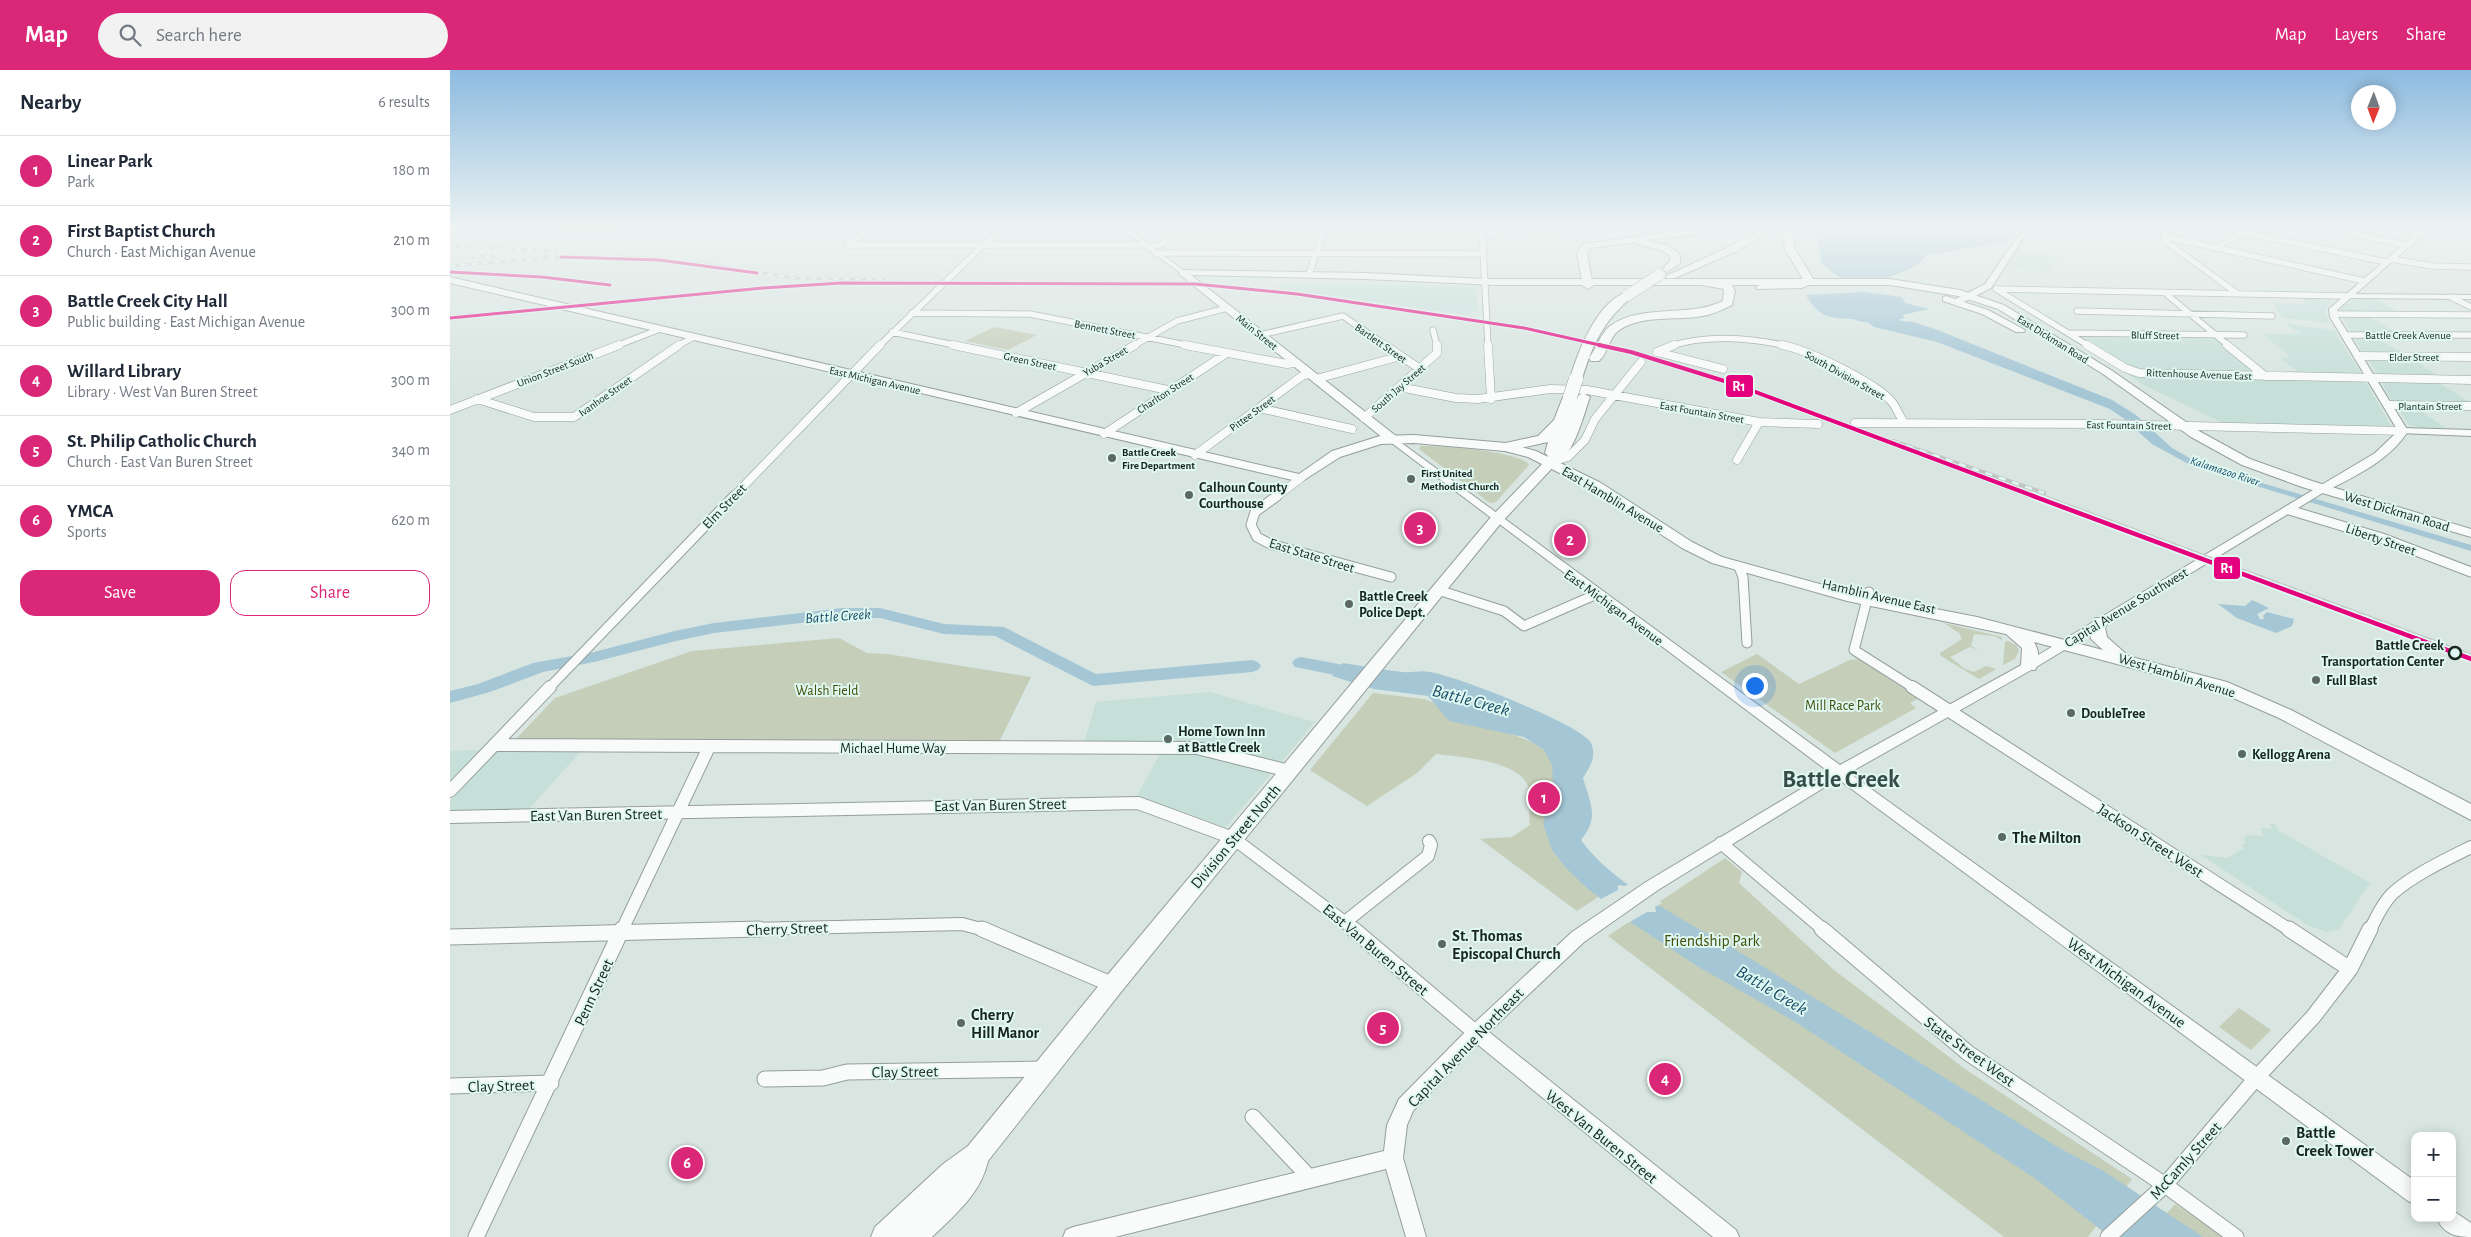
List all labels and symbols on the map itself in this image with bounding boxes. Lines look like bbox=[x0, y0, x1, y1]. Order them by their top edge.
north arrow bbox=[2351, 85, 2396, 130]
street label: Main Street bbox=[1234, 312, 1280, 353]
street label: East Dickman Road bbox=[2015, 313, 2091, 366]
street label: Bennett Street bbox=[1073, 318, 1137, 341]
street label: Bartlett Street bbox=[1353, 322, 1409, 366]
street label: Bluff Street bbox=[2131, 330, 2180, 341]
street label: Battle Creek Avenue bbox=[2365, 330, 2451, 341]
street label: Yuba Street bbox=[1081, 344, 1130, 378]
street label: South Division Street bbox=[1803, 349, 1887, 402]
street label: Union Street South bbox=[516, 350, 595, 389]
street label: Green Street bbox=[1003, 351, 1058, 373]
street label: Elder Street bbox=[2389, 352, 2440, 363]
street label: South Jay Street bbox=[1369, 362, 1428, 415]
street label: East Michigan Avenue bbox=[828, 365, 922, 396]
street label: Rittenhouse Avenue East bbox=[2146, 367, 2252, 382]
street label: Charlton Street bbox=[1135, 371, 1196, 416]
street label: Ivanhoe Street bbox=[577, 374, 634, 419]
line badge: R1 bbox=[1725, 374, 1754, 398]
text: R1 bbox=[1732, 380, 1746, 394]
street label: Pittee Street bbox=[1228, 393, 1277, 433]
street label: East Fountain Street bbox=[1659, 400, 1745, 425]
street label: Plantain Street bbox=[2398, 401, 2462, 412]
street label: East Fountain Street bbox=[2086, 419, 2172, 432]
place label: Battle Creek Fire Department bbox=[1122, 447, 1195, 471]
marker: Battle Creek Fire Department bbox=[1106, 452, 1118, 464]
water label: Kalamazoo River bbox=[2189, 454, 2262, 488]
street label: East Hamblin Avenue bbox=[1559, 464, 1666, 536]
place label: First United Methodist Church bbox=[1421, 468, 1499, 492]
marker: First United Methodist Church bbox=[1405, 473, 1417, 485]
street label: Elm Street bbox=[700, 481, 750, 532]
place label: Calhoun County Courthouse bbox=[1199, 481, 1288, 511]
marker: Calhoun County Courthouse bbox=[1183, 489, 1195, 501]
street label: West Dickman Road bbox=[2342, 489, 2451, 535]
pin: 3 bbox=[1404, 509, 1436, 547]
pin: 2 bbox=[1554, 521, 1586, 559]
street label: Liberty Street bbox=[2344, 521, 2418, 559]
street label: East State Street bbox=[1267, 536, 1357, 576]
line badge: R1 bbox=[2213, 556, 2241, 580]
text: R1 bbox=[2220, 562, 2234, 576]
street label: Capital Avenue Southwest bbox=[2062, 565, 2191, 650]
street label: East Michigan Avenue bbox=[1561, 567, 1666, 648]
street label: Hamblin Avenue East bbox=[1821, 577, 1937, 617]
place label: Battle Creek Police Dept. bbox=[1359, 590, 1428, 620]
marker: Battle Creek Police Dept. bbox=[1343, 598, 1355, 610]
water label: Battle Creek bbox=[805, 607, 872, 626]
place label: Battle Creek Transportation Center bbox=[2321, 639, 2444, 669]
marker: Battle Creek Transportation Center bbox=[2448, 646, 2462, 660]
street label: West Hamblin Avenue bbox=[2117, 651, 2237, 700]
your location bbox=[1742, 673, 1768, 699]
marker: Full Blast bbox=[2310, 674, 2322, 686]
place label: Full Blast bbox=[2326, 674, 2378, 688]
water label: Battle Creek bbox=[1430, 682, 1511, 720]
park label: Walsh Field bbox=[795, 684, 859, 698]
park label: Mill Race Park bbox=[1805, 699, 1882, 713]
marker: DoubleTree bbox=[2065, 707, 2077, 719]
place label: DoubleTree bbox=[2081, 707, 2146, 721]
place label: Home Town Inn at Battle Creek bbox=[1178, 725, 1265, 755]
marker: Home Town Inn at Battle Creek bbox=[1162, 733, 1174, 745]
street label: Michael Hume Way bbox=[840, 742, 946, 756]
marker: Kellogg Arena bbox=[2236, 748, 2248, 760]
place label: Kellogg Arena bbox=[2252, 748, 2331, 762]
district label: Battle Creek bbox=[1782, 768, 1900, 792]
pin: 1 bbox=[1528, 779, 1560, 817]
street label: Division Street North bbox=[1188, 782, 1284, 892]
street label: East Van Buren Street bbox=[934, 796, 1066, 814]
street label: Jackson Street West bbox=[2095, 801, 2206, 881]
street label: East Van Buren Street bbox=[530, 806, 662, 824]
place label: The Milton bbox=[2012, 830, 2081, 846]
marker: The Milton bbox=[1996, 831, 2008, 843]
street label: East Van Buren Street bbox=[1319, 901, 1431, 998]
street label: Cherry Street bbox=[746, 920, 828, 939]
place label: St. Thomas Episcopal Church bbox=[1452, 928, 1561, 962]
park label: Friendship Park bbox=[1664, 933, 1761, 949]
street label: West Michigan Avenue bbox=[2064, 935, 2188, 1031]
marker: St. Thomas Episcopal Church bbox=[1436, 938, 1448, 950]
street label: Penn Street bbox=[572, 957, 616, 1028]
water label: Battle Creek bbox=[1733, 963, 1810, 1019]
street label: Capital Avenue Northeast bbox=[1405, 985, 1527, 1110]
place label: Cherry Hill Manor bbox=[971, 1007, 1040, 1041]
pin: 5 bbox=[1367, 1009, 1399, 1047]
street label: State Street West bbox=[1921, 1014, 2017, 1090]
marker: Cherry Hill Manor bbox=[955, 1017, 967, 1029]
pin: 4 bbox=[1649, 1060, 1681, 1098]
street label: Clay Street bbox=[872, 1063, 938, 1082]
street label: Clay Street bbox=[467, 1077, 535, 1096]
street label: West Van Buren Street bbox=[1542, 1087, 1660, 1187]
street label: McCamly Street bbox=[2147, 1119, 2225, 1203]
place label: Battle Creek Tower bbox=[2296, 1125, 2374, 1159]
marker: Battle Creek Tower bbox=[2280, 1135, 2292, 1147]
pin: 6 bbox=[671, 1144, 703, 1182]

